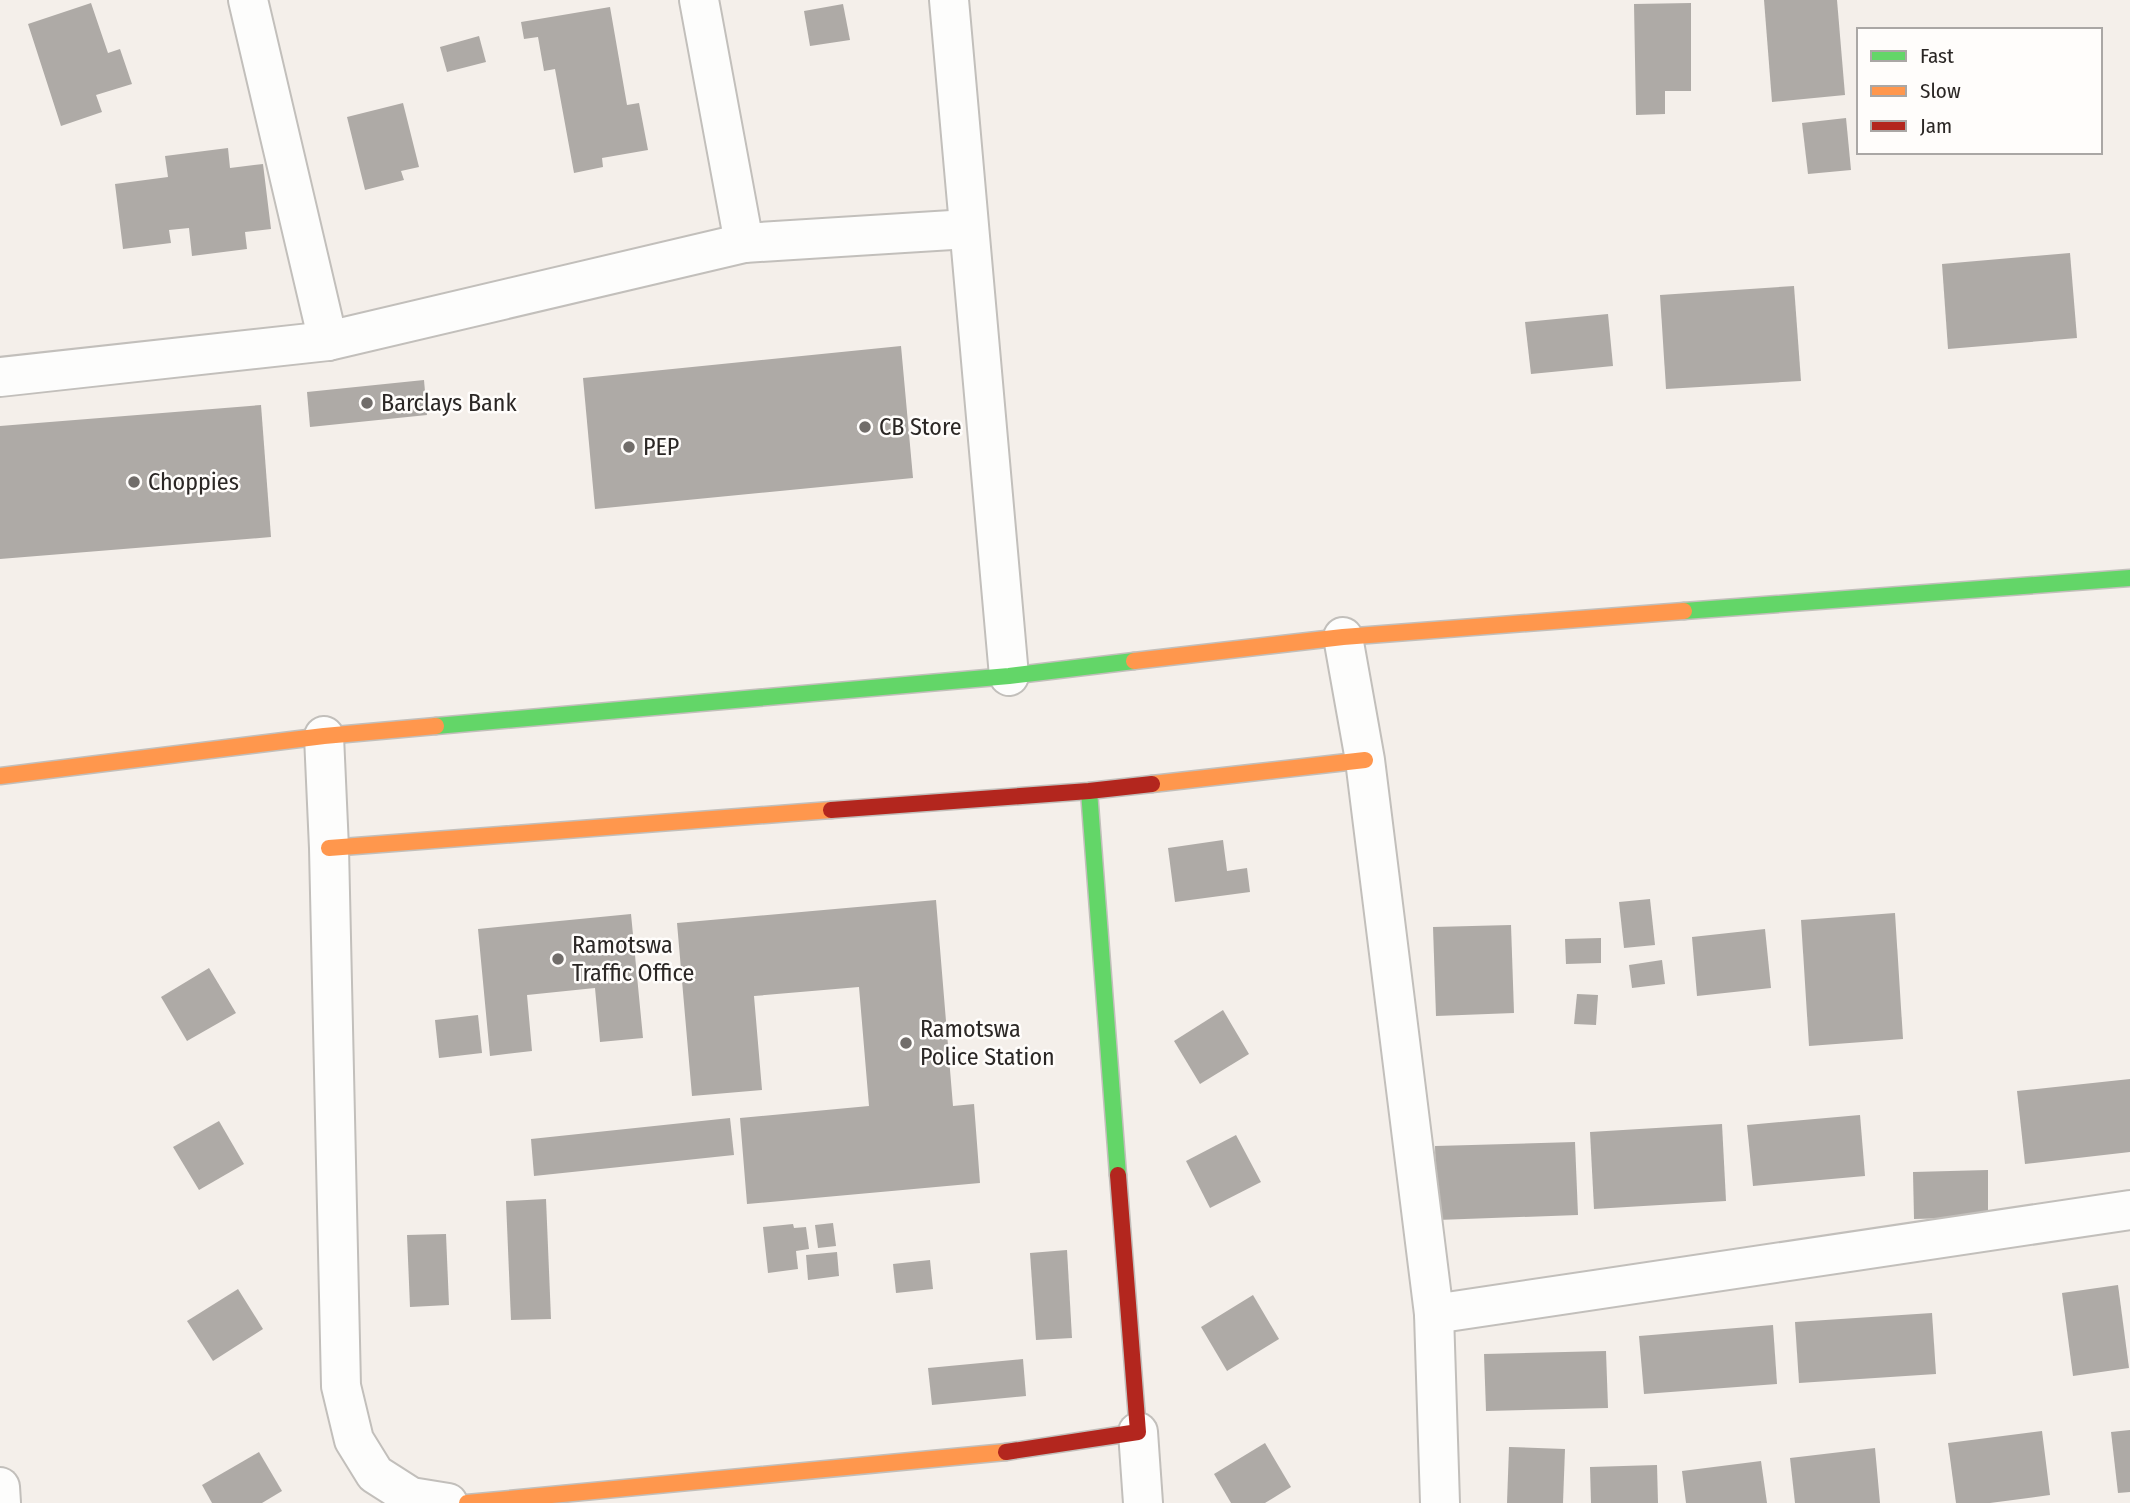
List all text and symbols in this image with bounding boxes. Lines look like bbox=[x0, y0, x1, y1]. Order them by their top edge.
legend bbox=[1857, 28, 2102, 154]
text: Fast bbox=[1920, 43, 1954, 69]
text: Slow bbox=[1920, 78, 1961, 104]
text: Jam bbox=[1920, 113, 1952, 139]
place label: Barclays Bank bbox=[381, 389, 517, 417]
marker: Barclays Bank bbox=[359, 395, 375, 411]
place label: CB Store bbox=[879, 413, 962, 441]
marker: CB Store bbox=[857, 419, 873, 435]
place label: PEP bbox=[643, 433, 679, 461]
marker: PEP bbox=[621, 439, 637, 455]
place label: Choppies bbox=[148, 468, 239, 496]
marker: Choppies bbox=[126, 474, 142, 490]
place label: Ramotswa Traffic Office bbox=[572, 931, 694, 987]
marker: Ramotswa Traffic Office bbox=[550, 951, 566, 967]
place label: Ramotswa Police Station bbox=[920, 1015, 1055, 1071]
marker: Ramotswa Police Station bbox=[898, 1035, 914, 1051]

